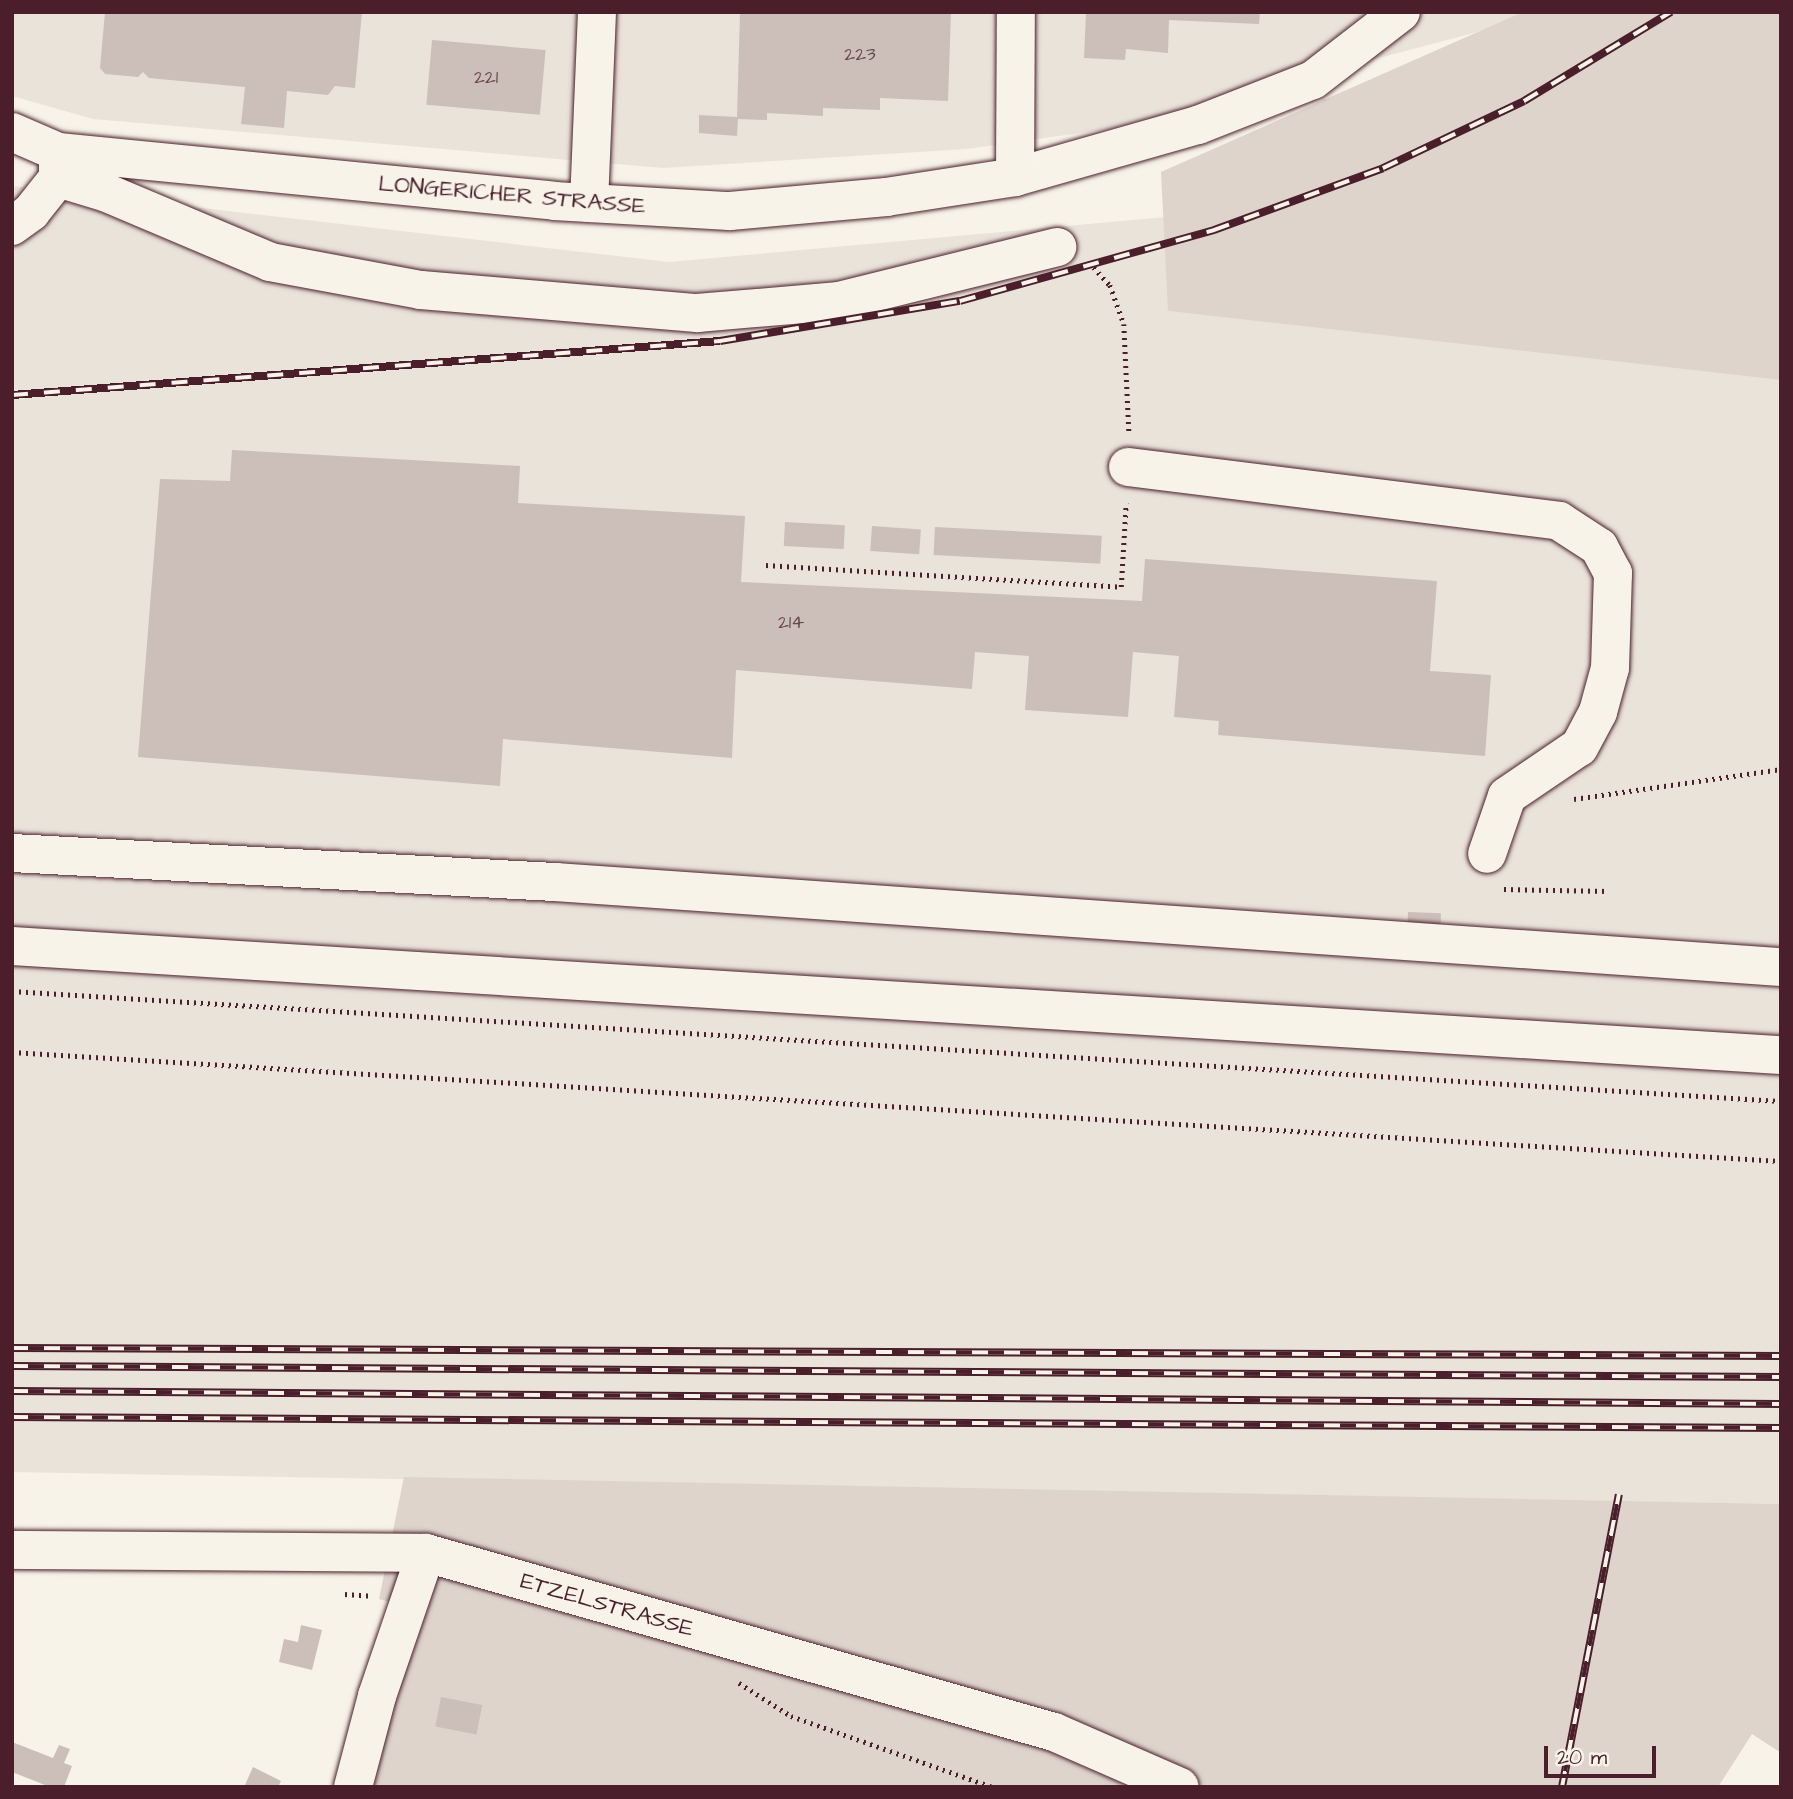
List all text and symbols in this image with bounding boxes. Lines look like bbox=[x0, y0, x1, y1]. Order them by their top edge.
house number: 223 bbox=[844, 44, 876, 66]
house number: 221 bbox=[474, 67, 498, 89]
street label: LONGERICHER STRASSE bbox=[377, 170, 647, 220]
house number: 214 bbox=[778, 612, 804, 634]
street label: ETZELSTRASSE bbox=[517, 1567, 697, 1643]
scale bar bbox=[1548, 1732, 1660, 1776]
text: 20 m bbox=[1557, 1743, 1607, 1772]

